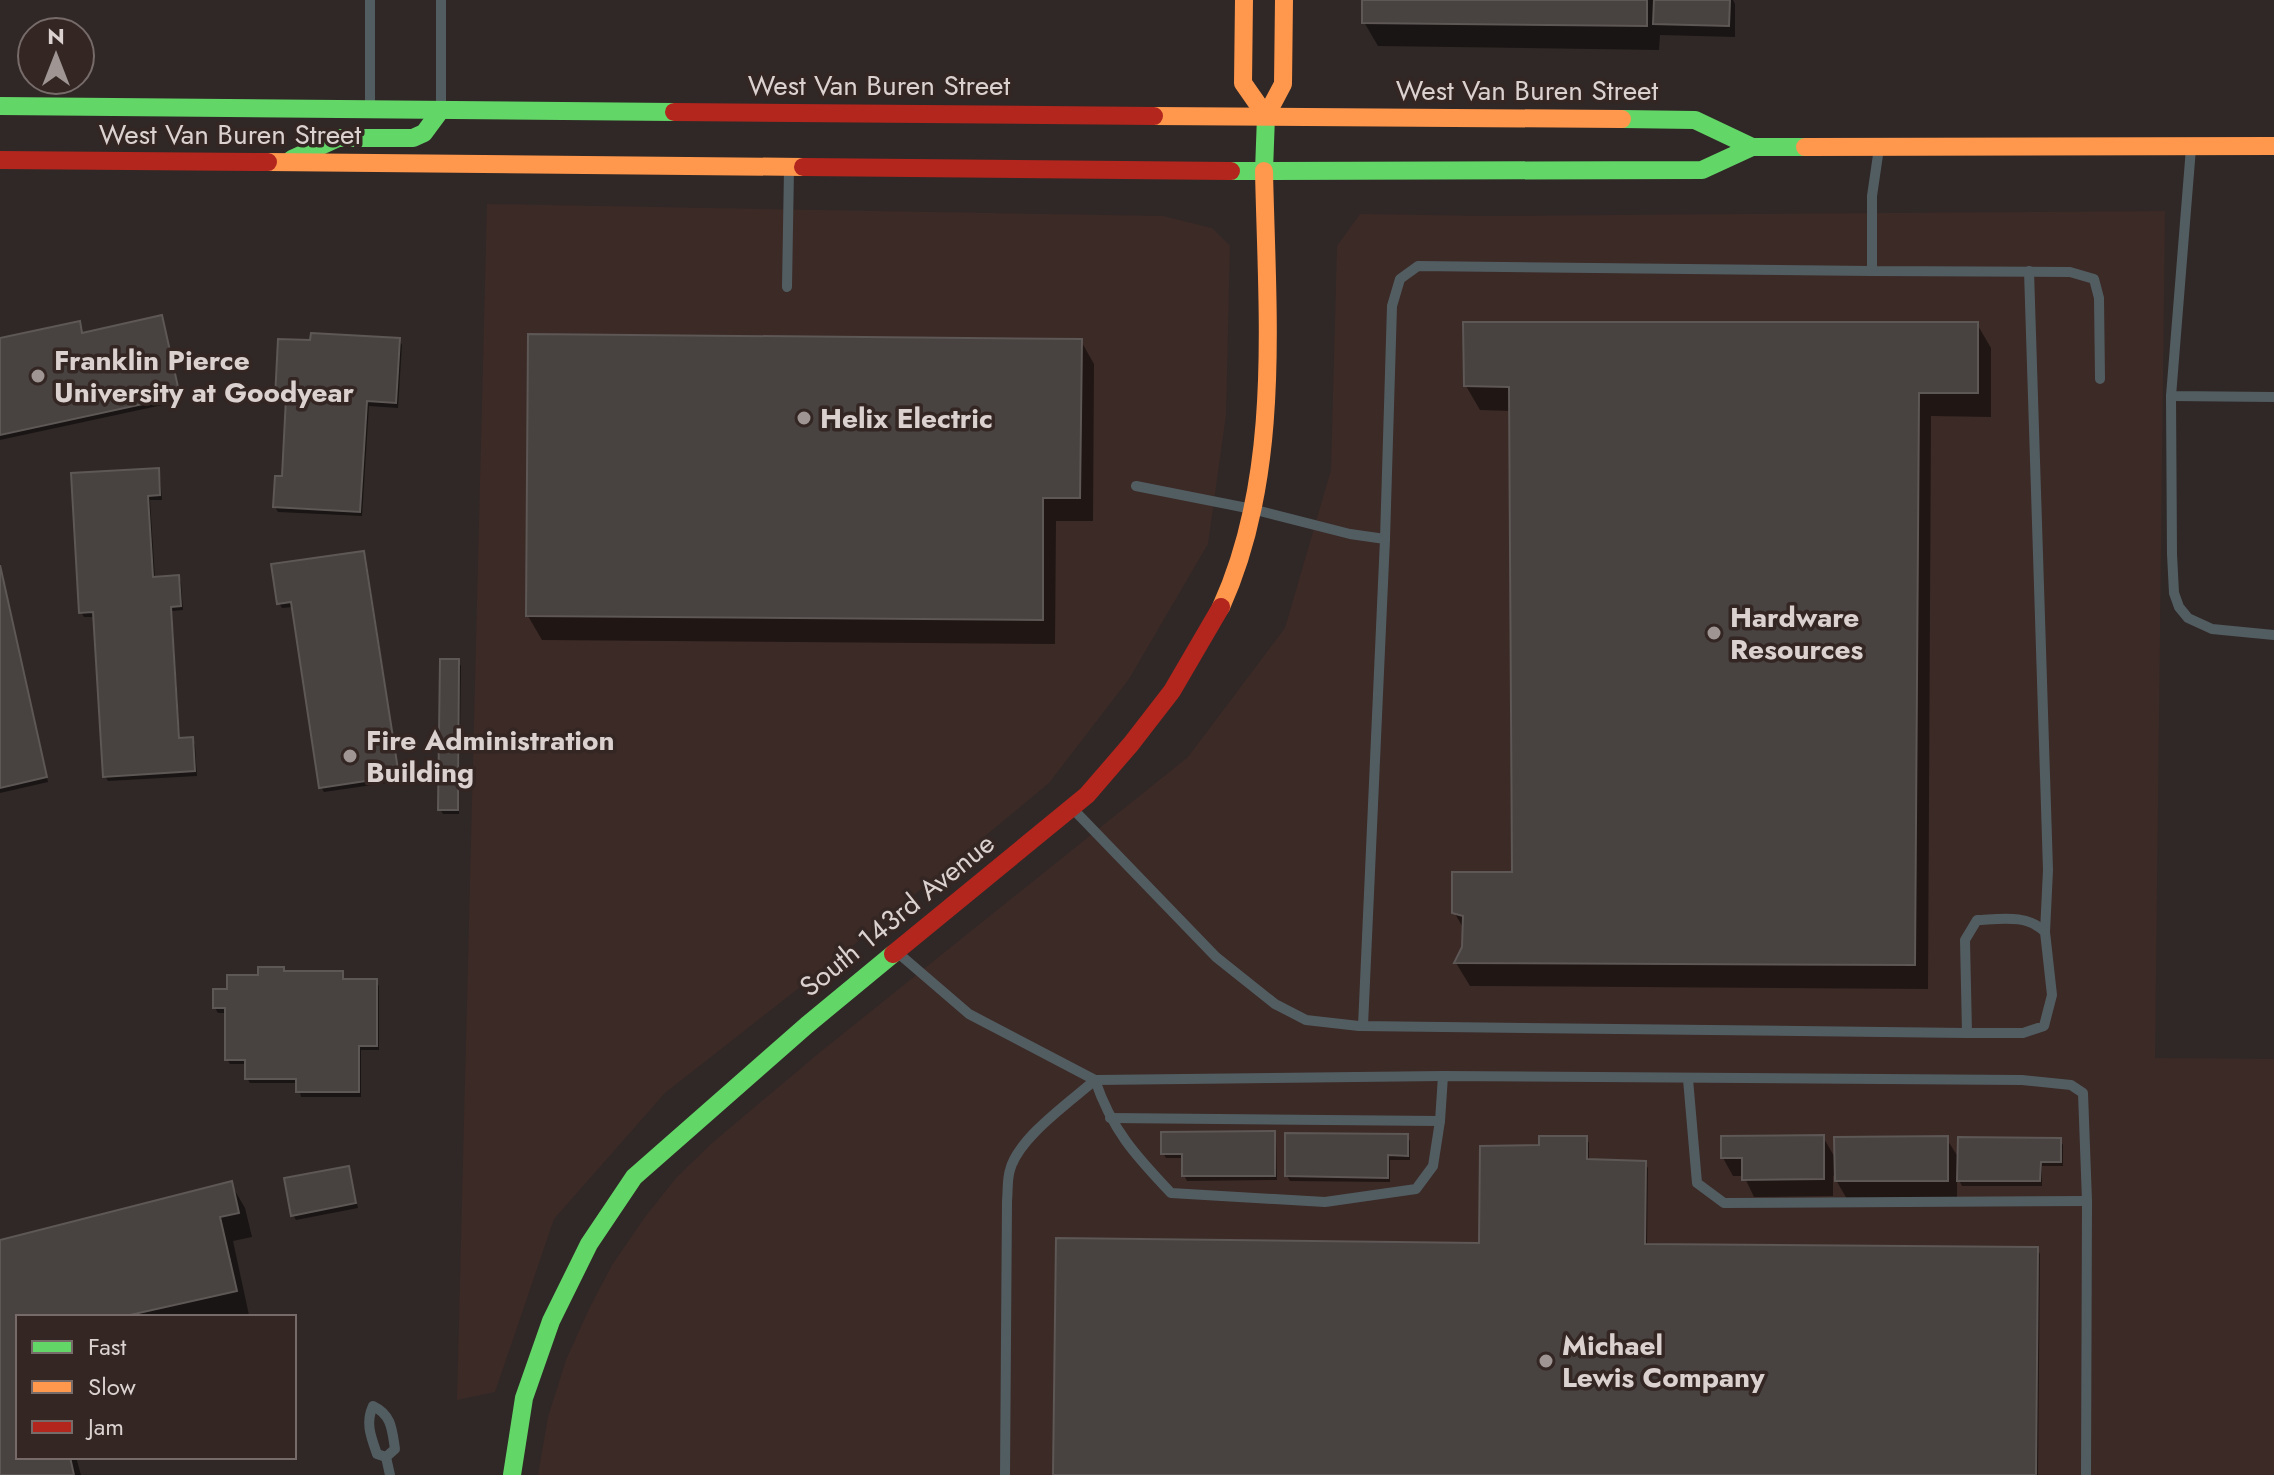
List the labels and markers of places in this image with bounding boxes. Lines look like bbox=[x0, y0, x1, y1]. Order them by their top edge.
place label: Franklin Pierce University at Goodyear bbox=[54, 340, 355, 413]
marker: Franklin Pierce University at Goodyear bbox=[29, 367, 47, 385]
place label: Helix Electric bbox=[820, 398, 993, 439]
marker: Helix Electric bbox=[795, 409, 813, 427]
place label: Hardware Resources bbox=[1730, 597, 1864, 670]
marker: Hardware Resources bbox=[1705, 624, 1723, 642]
place label: Fire Administration Building bbox=[366, 720, 615, 793]
marker: Fire Administration Building bbox=[341, 747, 359, 765]
place label: Michael Lewis Company bbox=[1562, 1325, 1765, 1398]
marker: Michael Lewis Company bbox=[1537, 1352, 1555, 1370]

